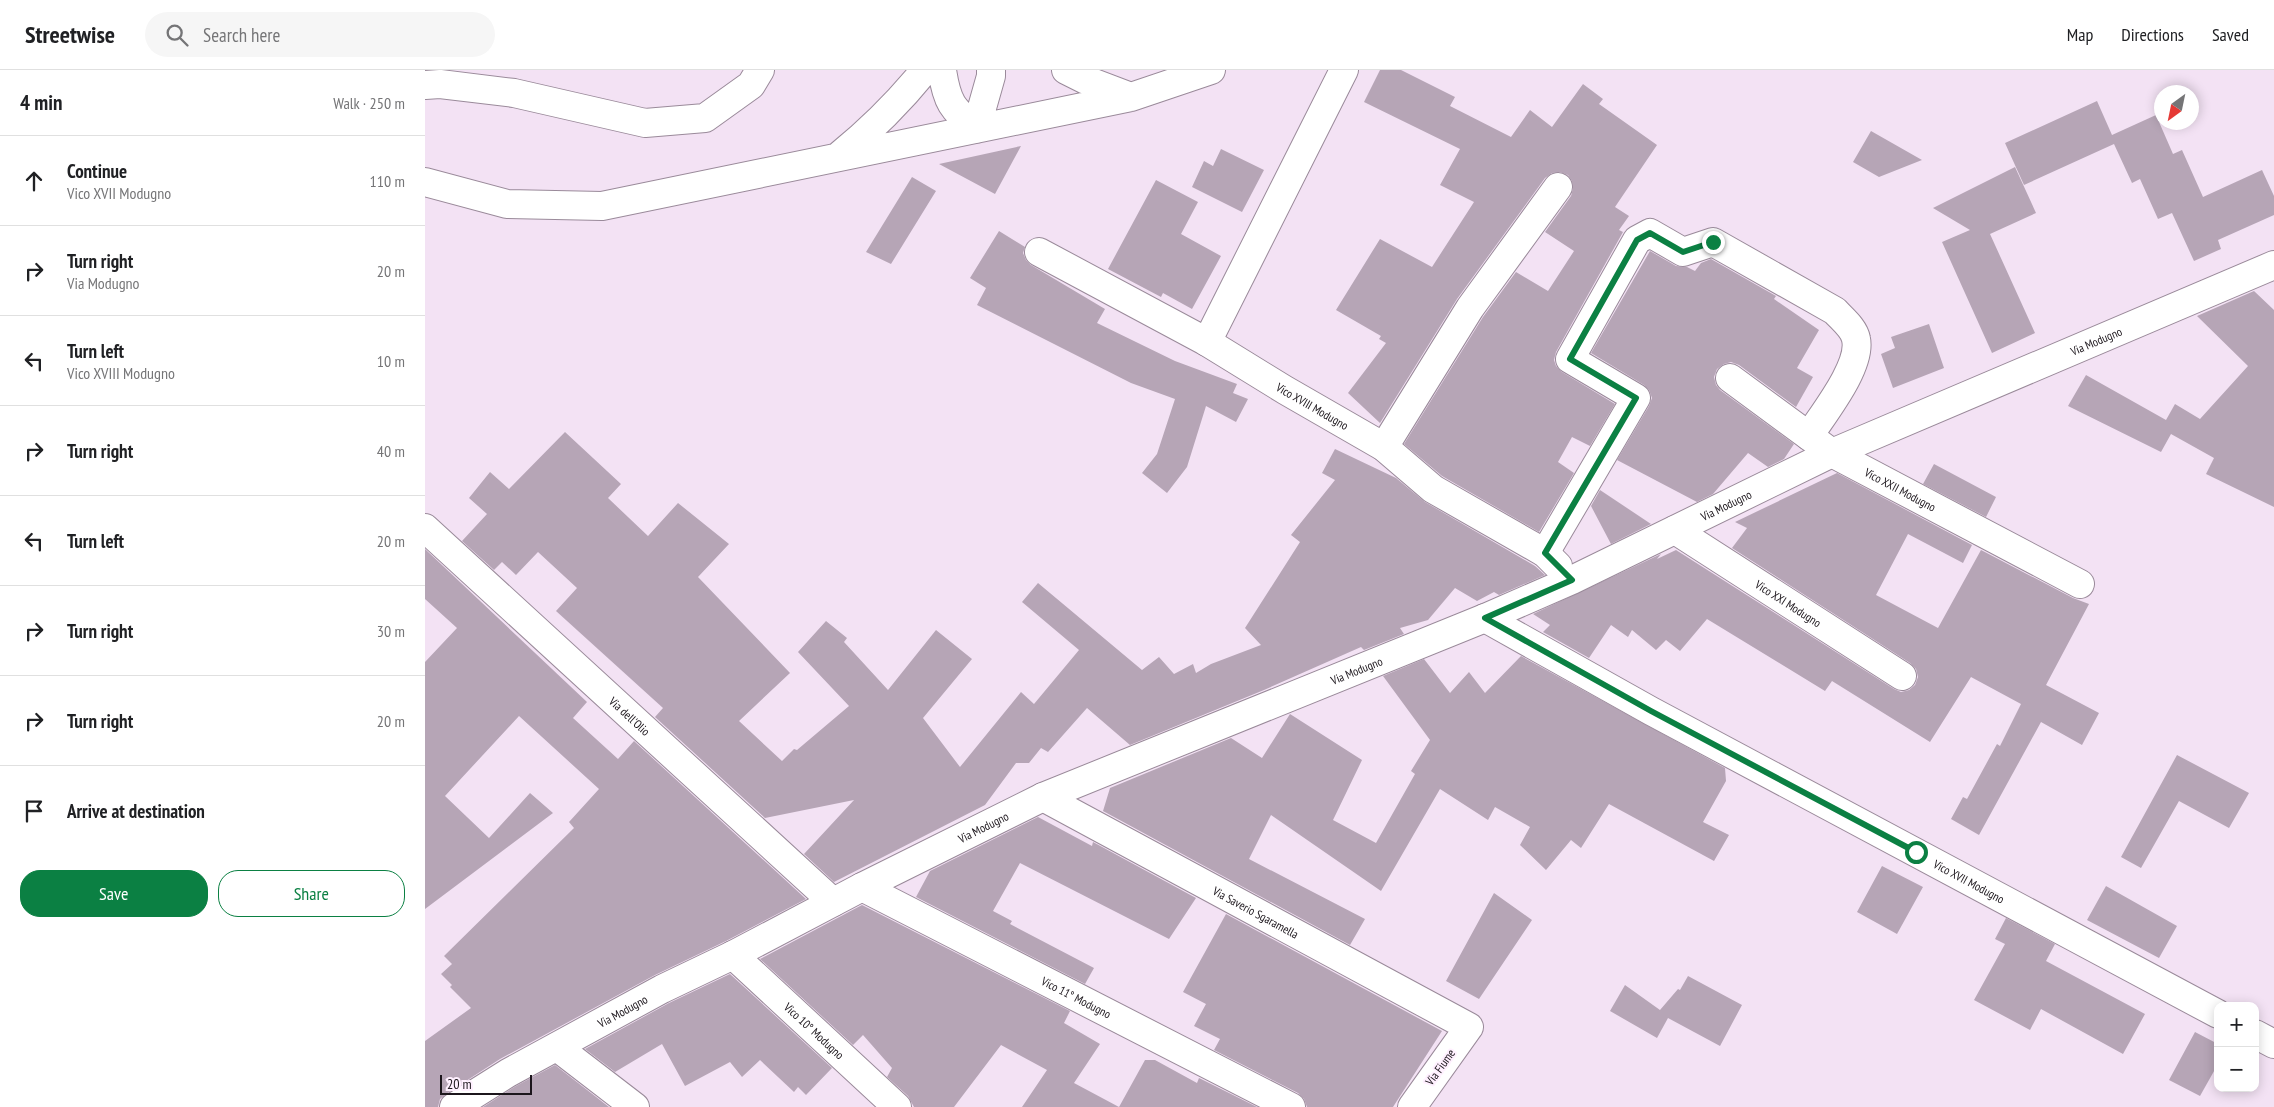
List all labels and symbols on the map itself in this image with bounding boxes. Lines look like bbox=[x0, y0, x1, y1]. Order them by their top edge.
north arrow bbox=[2154, 85, 2199, 130]
route end bbox=[1702, 231, 1725, 254]
street label: Via Modugno bbox=[2067, 323, 2124, 359]
street label: Vico XVIII Modugno bbox=[1273, 379, 1351, 433]
street label: Vico XXII Modugno bbox=[1861, 464, 1939, 514]
street label: Via Modugno bbox=[1697, 486, 1754, 524]
street label: Vico XXI Modugno bbox=[1752, 576, 1824, 630]
street label: Via Modugno bbox=[1327, 653, 1384, 688]
street label: Via dell'Olio bbox=[606, 693, 654, 738]
street label: Via Modugno bbox=[954, 808, 1011, 846]
route start bbox=[1905, 841, 1928, 864]
street label: Vico XVII Modugno bbox=[1930, 855, 2007, 906]
street label: Via Saverio Sgaramella bbox=[1210, 882, 1302, 941]
street label: Vico 11° Modugno bbox=[1038, 972, 1114, 1021]
street label: Via Modugno bbox=[594, 991, 650, 1031]
street label: Vico 10° Modugno bbox=[781, 998, 848, 1062]
street label: Via Fiume bbox=[1421, 1046, 1458, 1089]
scale bar bbox=[440, 1072, 533, 1095]

